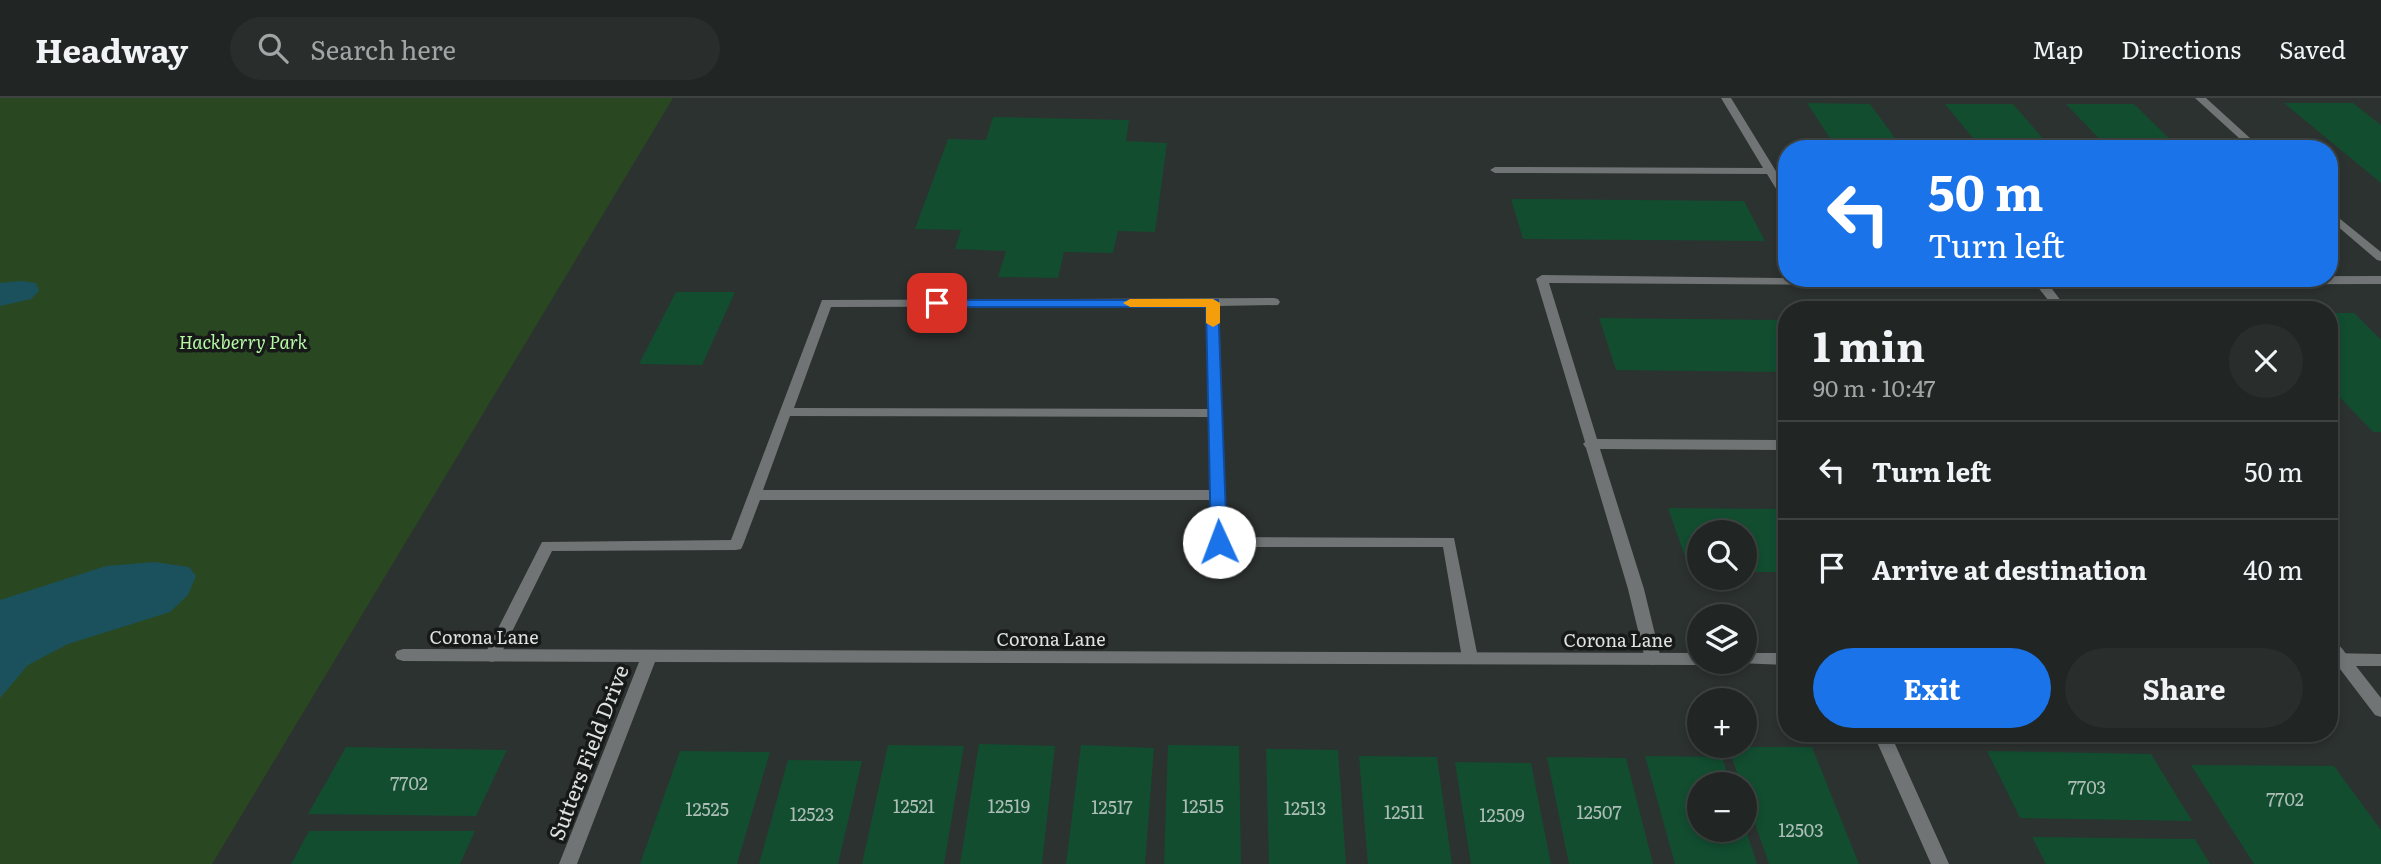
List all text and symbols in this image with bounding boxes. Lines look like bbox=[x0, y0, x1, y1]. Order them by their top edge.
search box bbox=[230, 17, 720, 80]
text: Headway bbox=[35, 24, 188, 73]
icon: search bbox=[254, 29, 292, 67]
text: Search here bbox=[310, 29, 456, 68]
text: Map bbox=[2032, 31, 2083, 66]
text: Directions bbox=[2121, 31, 2241, 66]
text: Saved bbox=[2279, 31, 2346, 66]
text: 50 m bbox=[1928, 153, 2044, 226]
icon: left bbox=[1813, 168, 1904, 259]
text: Turn left bbox=[1928, 220, 2065, 268]
pin bbox=[907, 273, 967, 333]
icon: arrive bbox=[918, 284, 956, 322]
text: 1 min bbox=[1813, 313, 1925, 375]
button: close bbox=[2229, 324, 2303, 398]
park label: Hackberry Park bbox=[179, 328, 307, 355]
text: 90 m · 10:47 bbox=[1813, 370, 1935, 404]
icon: left bbox=[1813, 451, 1851, 489]
text: Turn left bbox=[1872, 451, 1991, 490]
text: 50 m bbox=[2244, 451, 2303, 490]
position arrow bbox=[1182, 505, 1256, 579]
map controls bbox=[1687, 520, 1757, 842]
button: search bbox=[1687, 520, 1757, 590]
icon: arrive bbox=[1813, 549, 1851, 587]
text: Arrive at destination bbox=[1872, 549, 2147, 588]
text: 40 m bbox=[2243, 549, 2303, 588]
button: layers bbox=[1687, 604, 1757, 674]
street label: Corona Lane bbox=[429, 623, 539, 650]
street label: Corona Lane bbox=[996, 625, 1106, 652]
street label: Corona Lane bbox=[1563, 626, 1673, 653]
button: Exit bbox=[1813, 648, 2051, 728]
button: Share bbox=[2065, 648, 2303, 728]
street label: Sutters Field Drive bbox=[539, 660, 635, 844]
button: + bbox=[1687, 688, 1757, 758]
house number: 7702 bbox=[390, 769, 428, 796]
button: − bbox=[1687, 772, 1757, 842]
house number: 7703 bbox=[2068, 773, 2106, 800]
house number: 7702 bbox=[2266, 785, 2304, 812]
house number: 12521 bbox=[893, 792, 935, 819]
house number: 12519 bbox=[988, 792, 1030, 819]
house number: 12515 bbox=[1182, 792, 1224, 819]
house number: 12517 bbox=[1091, 793, 1133, 820]
house number: 12513 bbox=[1284, 794, 1326, 821]
house number: 12525 bbox=[685, 795, 729, 822]
house number: 12511 bbox=[1384, 798, 1424, 825]
house number: 12507 bbox=[1576, 798, 1622, 825]
house number: 12523 bbox=[790, 800, 834, 827]
house number: 12509 bbox=[1479, 801, 1525, 828]
house number: 12503 bbox=[1778, 816, 1824, 843]

